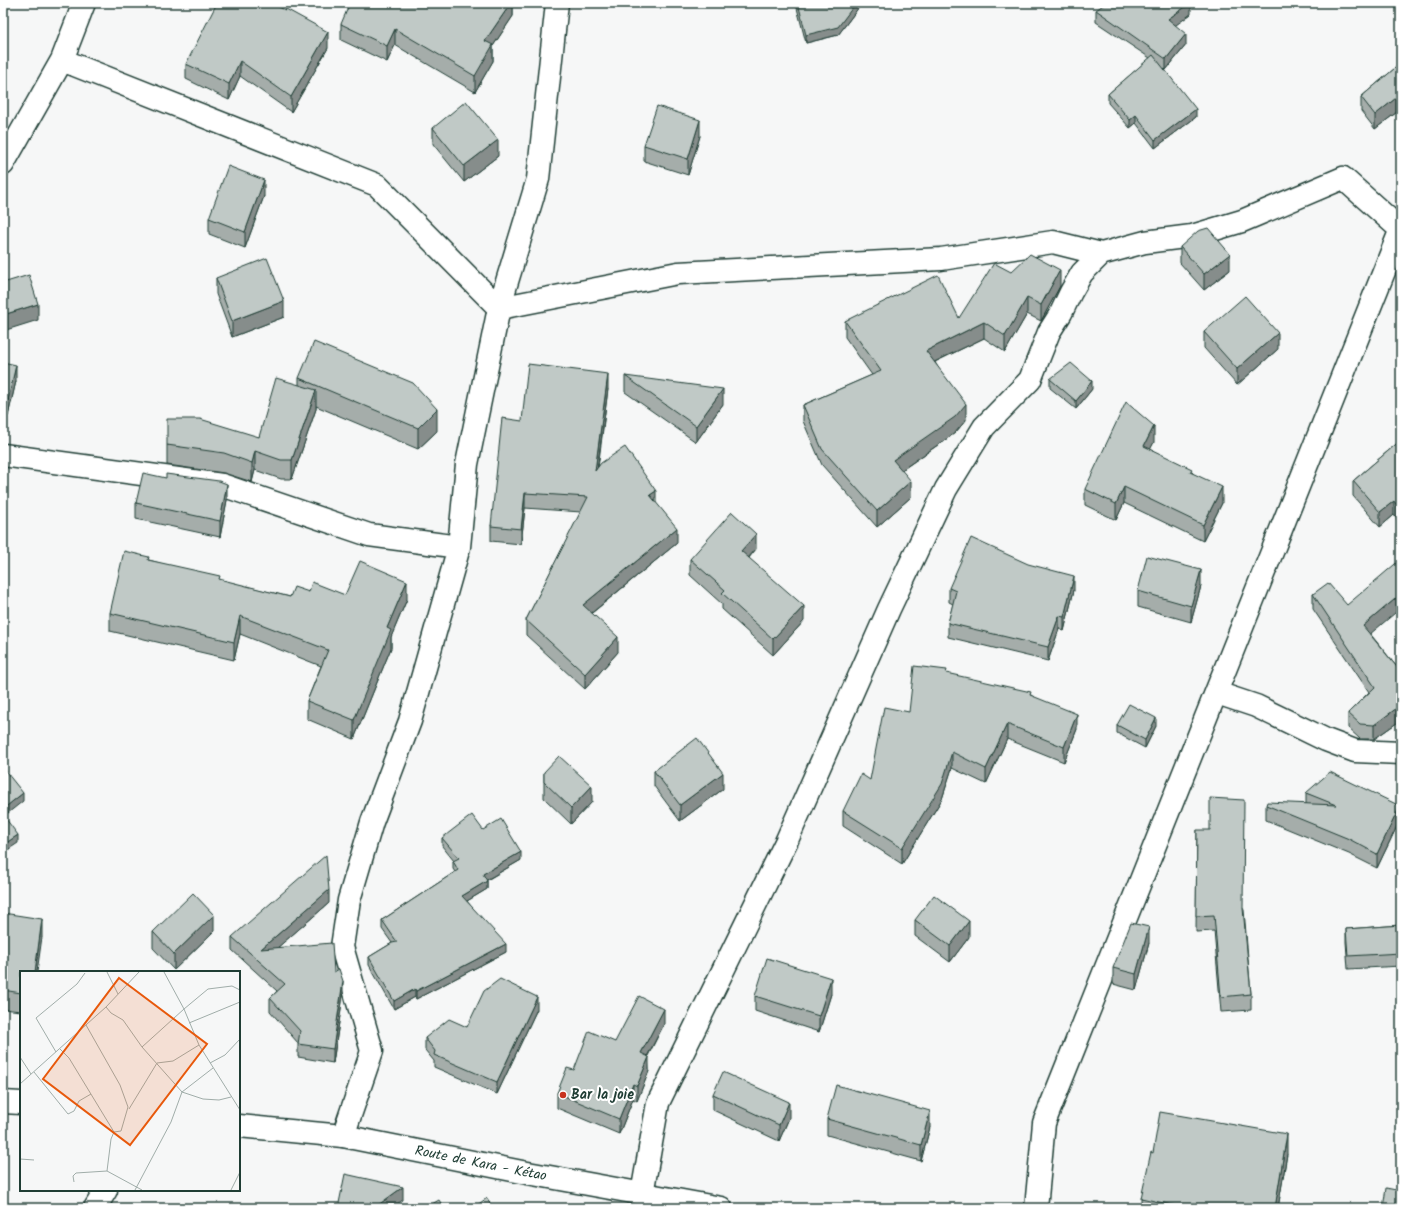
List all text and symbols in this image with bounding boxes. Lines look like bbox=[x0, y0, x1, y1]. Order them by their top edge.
inset map bbox=[20, 971, 240, 1191]
place label: Bar la joie bbox=[571, 1084, 634, 1106]
marker: Bar la joie bbox=[558, 1090, 568, 1100]
street label: Route de Kara - Kétao bbox=[413, 1140, 549, 1187]

